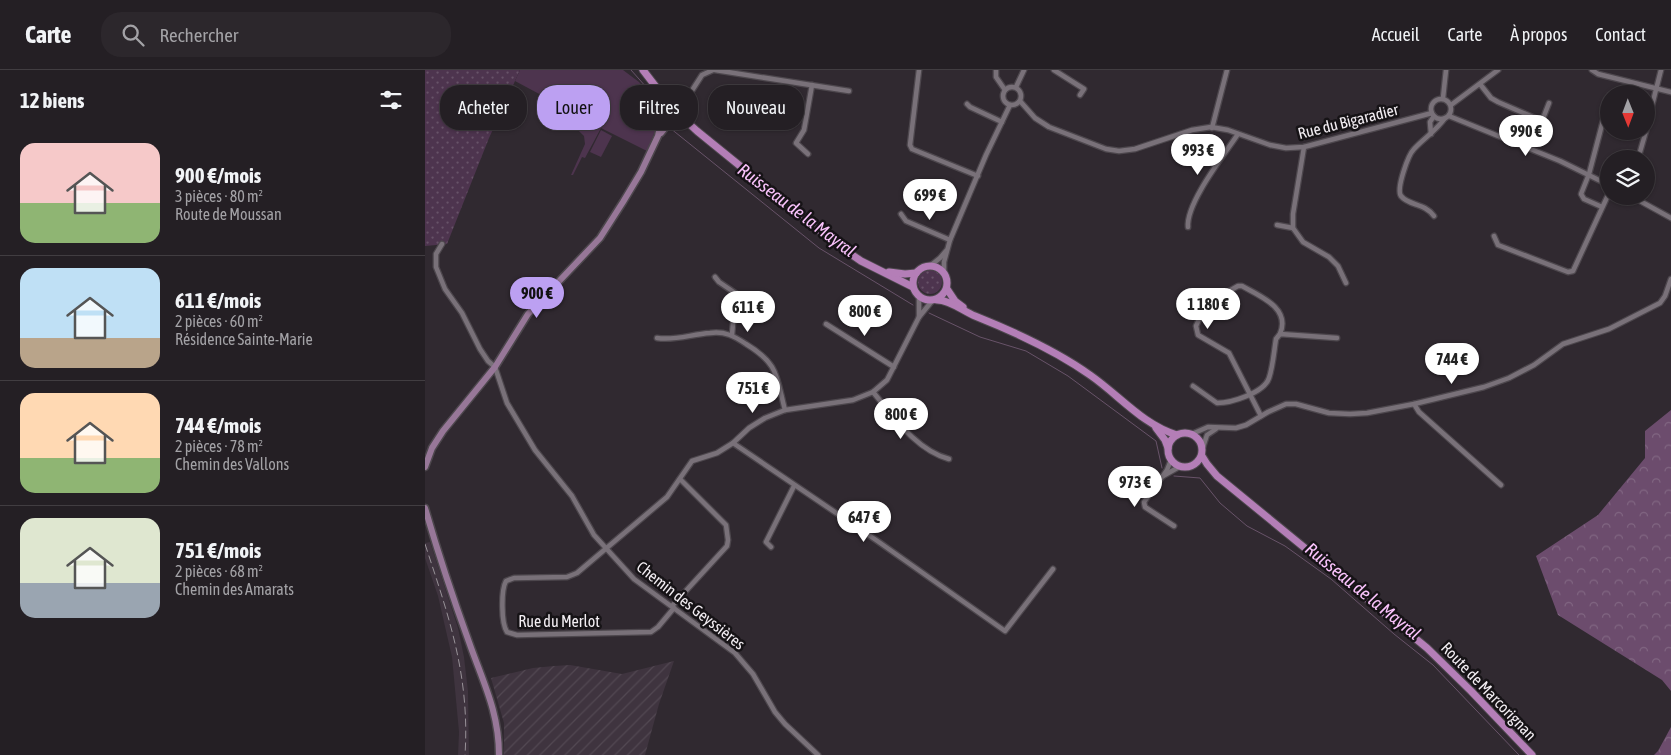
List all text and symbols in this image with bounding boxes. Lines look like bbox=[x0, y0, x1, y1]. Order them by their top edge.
search box bbox=[101, 12, 451, 57]
text: Carte bbox=[25, 21, 71, 48]
icon: search bbox=[119, 21, 147, 49]
text: Rechercher bbox=[159, 24, 238, 46]
text: Accueil bbox=[1372, 24, 1420, 45]
text: Carte bbox=[1448, 24, 1482, 45]
text: À propos bbox=[1510, 24, 1567, 45]
text: Contact bbox=[1595, 24, 1646, 45]
chip: Acheter bbox=[440, 85, 527, 130]
chip: Louer bbox=[537, 85, 610, 130]
chip: Filtres bbox=[620, 85, 698, 130]
chip: Nouveau bbox=[708, 85, 804, 130]
north arrow bbox=[1600, 85, 1655, 140]
map controls bbox=[1600, 85, 1655, 205]
icon: filters bbox=[377, 86, 405, 114]
text: 12 biens bbox=[20, 88, 85, 112]
street label: Rue du Bigaradier bbox=[1296, 100, 1401, 143]
pin: 990 € bbox=[1491, 114, 1561, 157]
text: 990 € bbox=[1510, 122, 1542, 140]
pin: 993 € bbox=[1163, 134, 1233, 176]
text: 993 € bbox=[1182, 141, 1214, 159]
button: layers bbox=[1600, 150, 1655, 205]
water label: Ruisseau de la Mayral bbox=[734, 159, 860, 261]
icon: home bbox=[60, 163, 120, 223]
text: 900 €/mois bbox=[175, 163, 261, 187]
pin: 699 € bbox=[895, 178, 965, 221]
text: 699 € bbox=[914, 186, 946, 204]
text: 3 pièces · 80 m² bbox=[175, 187, 263, 205]
text: Route de Moussan bbox=[175, 205, 282, 223]
pin: 900 € bbox=[502, 276, 572, 319]
text: 900 € bbox=[521, 284, 553, 302]
icon: home bbox=[60, 288, 120, 348]
text: 611 €/mois bbox=[175, 288, 261, 312]
pin: 1 180 € bbox=[1162, 288, 1254, 330]
pin: 611 € bbox=[713, 290, 783, 333]
pin: 800 € bbox=[830, 294, 900, 337]
text: 1 180 € bbox=[1187, 295, 1229, 313]
text: 611 € bbox=[732, 298, 764, 316]
text: 800 € bbox=[849, 302, 881, 320]
text: 2 pièces · 60 m² bbox=[175, 312, 263, 330]
text: Résidence Sainte-Marie bbox=[175, 330, 313, 348]
pin: 744 € bbox=[1417, 342, 1487, 385]
text: 744 € bbox=[1436, 350, 1468, 368]
pin: 751 € bbox=[718, 372, 788, 414]
text: 751 € bbox=[737, 379, 769, 397]
pin: 800 € bbox=[866, 398, 936, 440]
text: 800 € bbox=[885, 405, 917, 423]
icon: home bbox=[60, 413, 120, 473]
text: 744 €/mois bbox=[175, 413, 261, 437]
text: 2 pièces · 78 m² bbox=[175, 437, 263, 455]
text: Chemin des Vallons bbox=[175, 455, 289, 473]
pin: 973 € bbox=[1100, 466, 1170, 508]
text: 973 € bbox=[1119, 473, 1151, 491]
pin: 647 € bbox=[829, 500, 899, 543]
text: 647 € bbox=[848, 508, 880, 526]
icon: home bbox=[60, 538, 120, 598]
text: 751 €/mois bbox=[175, 538, 261, 562]
water label: Ruisseau de la Mayral bbox=[1301, 538, 1425, 644]
street label: Chemin des Geyssières bbox=[633, 557, 749, 654]
text: 2 pièces · 68 m² bbox=[175, 562, 263, 580]
text: Chemin des Amarats bbox=[175, 580, 294, 598]
street label: Rue du Merlot bbox=[518, 612, 600, 630]
street label: Route de Marcorignan bbox=[1437, 638, 1540, 744]

